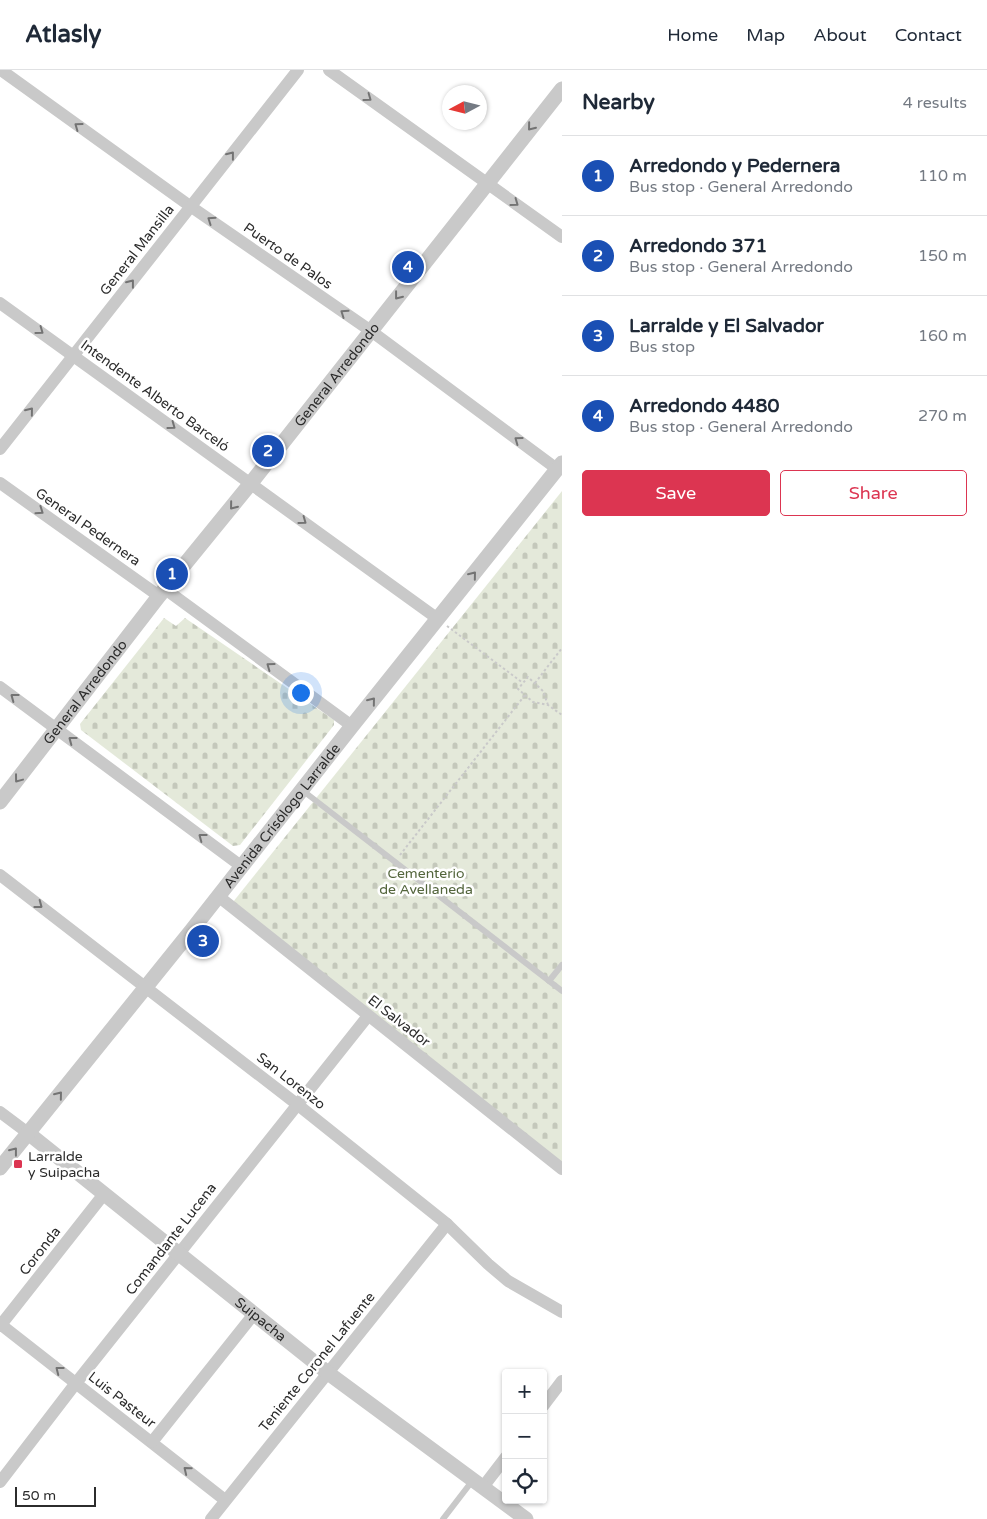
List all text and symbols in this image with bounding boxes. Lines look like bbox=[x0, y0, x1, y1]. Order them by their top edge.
text: Atlasly bbox=[25, 20, 101, 49]
text: Home bbox=[667, 24, 718, 46]
text: Map bbox=[746, 24, 785, 46]
text: About bbox=[813, 24, 867, 46]
text: Contact bbox=[895, 24, 962, 46]
north arrow bbox=[442, 85, 487, 130]
text: Nearby bbox=[582, 90, 655, 115]
one-way arrow bbox=[362, 92, 372, 101]
text: 4 results bbox=[903, 93, 967, 113]
one-way arrow bbox=[529, 121, 537, 130]
one-way arrow bbox=[75, 123, 84, 132]
one-way arrow bbox=[225, 152, 233, 161]
text: Arredondo y Pedernera bbox=[629, 155, 840, 177]
text: 1 bbox=[593, 166, 603, 186]
text: 110 m bbox=[918, 166, 967, 186]
text: Bus stop · General Arredondo bbox=[629, 177, 853, 197]
one-way arrow bbox=[509, 197, 518, 206]
street label: General Mansilla bbox=[96, 201, 178, 299]
one-way arrow bbox=[207, 217, 217, 226]
street label: Puerto de Palos bbox=[240, 219, 336, 293]
text: Arredondo 371 bbox=[629, 235, 767, 257]
text: 2 bbox=[593, 246, 603, 266]
text: 150 m bbox=[918, 246, 967, 266]
pin: 4 bbox=[392, 248, 424, 286]
text: Bus stop · General Arredondo bbox=[629, 257, 853, 277]
one-way arrow bbox=[125, 280, 133, 289]
one-way arrow bbox=[396, 290, 404, 299]
one-way arrow bbox=[340, 310, 350, 319]
text: Larralde y El Salvador bbox=[629, 315, 824, 337]
street label: General Arredondo bbox=[290, 319, 383, 430]
one-way arrow bbox=[34, 325, 43, 335]
text: 3 bbox=[593, 326, 603, 346]
text: 160 m bbox=[918, 326, 967, 346]
street label: Intendente Alberto Barceló bbox=[77, 336, 233, 456]
text: Bus stop bbox=[629, 337, 695, 357]
text: Arredondo 4480 bbox=[629, 395, 779, 417]
text: 4 bbox=[593, 406, 603, 426]
text: 270 m bbox=[918, 406, 967, 426]
one-way arrow bbox=[25, 408, 33, 417]
text: Bus stop · General Arredondo bbox=[629, 417, 853, 437]
one-way arrow bbox=[166, 420, 175, 429]
pin: 2 bbox=[252, 432, 284, 470]
one-way arrow bbox=[515, 437, 524, 445]
button: Save bbox=[582, 470, 770, 516]
button: Share bbox=[780, 470, 967, 516]
street label: General Pedernera bbox=[32, 484, 144, 570]
one-way arrow bbox=[230, 500, 238, 509]
one-way arrow bbox=[34, 505, 44, 514]
one-way arrow bbox=[298, 515, 307, 524]
pin: 1 bbox=[156, 555, 188, 593]
one-way arrow bbox=[468, 572, 476, 581]
street label: General Arredondo bbox=[39, 636, 131, 748]
one-way arrow bbox=[266, 663, 276, 672]
your location bbox=[288, 680, 314, 706]
one-way arrow bbox=[10, 694, 20, 703]
one-way arrow bbox=[366, 698, 375, 707]
one-way arrow bbox=[69, 738, 78, 746]
street label: Avenida Crisólogo Larralde bbox=[220, 740, 344, 891]
one-way arrow bbox=[15, 773, 23, 782]
one-way arrow bbox=[199, 835, 208, 843]
park label: Cementerio de Avellaneda bbox=[379, 865, 473, 898]
one-way arrow bbox=[33, 899, 43, 908]
pin: 3 bbox=[187, 922, 219, 960]
street label: El Salvador bbox=[365, 992, 434, 1051]
street label: San Lorenzo bbox=[253, 1049, 329, 1113]
one-way arrow bbox=[53, 1091, 62, 1100]
one-way arrow bbox=[8, 1147, 17, 1156]
place label: Larralde y Suipacha bbox=[28, 1148, 100, 1181]
marker: Larralde y Suipacha bbox=[12, 1158, 24, 1170]
street label: Comandante Lucena bbox=[122, 1180, 220, 1298]
street label: Coronda bbox=[16, 1223, 64, 1279]
street label: Teniente Coronel Lafuente bbox=[255, 1289, 379, 1435]
street label: Suipacha bbox=[232, 1293, 290, 1345]
one-way arrow bbox=[56, 1367, 65, 1375]
street label: Luis Pasteur bbox=[85, 1368, 160, 1432]
map controls bbox=[502, 1369, 547, 1504]
button: + bbox=[502, 1369, 547, 1414]
button: − bbox=[502, 1414, 547, 1459]
button: locate bbox=[502, 1459, 547, 1504]
one-way arrow bbox=[184, 1467, 193, 1475]
scale bar bbox=[15, 1484, 96, 1507]
text: 50 m bbox=[22, 1487, 56, 1504]

